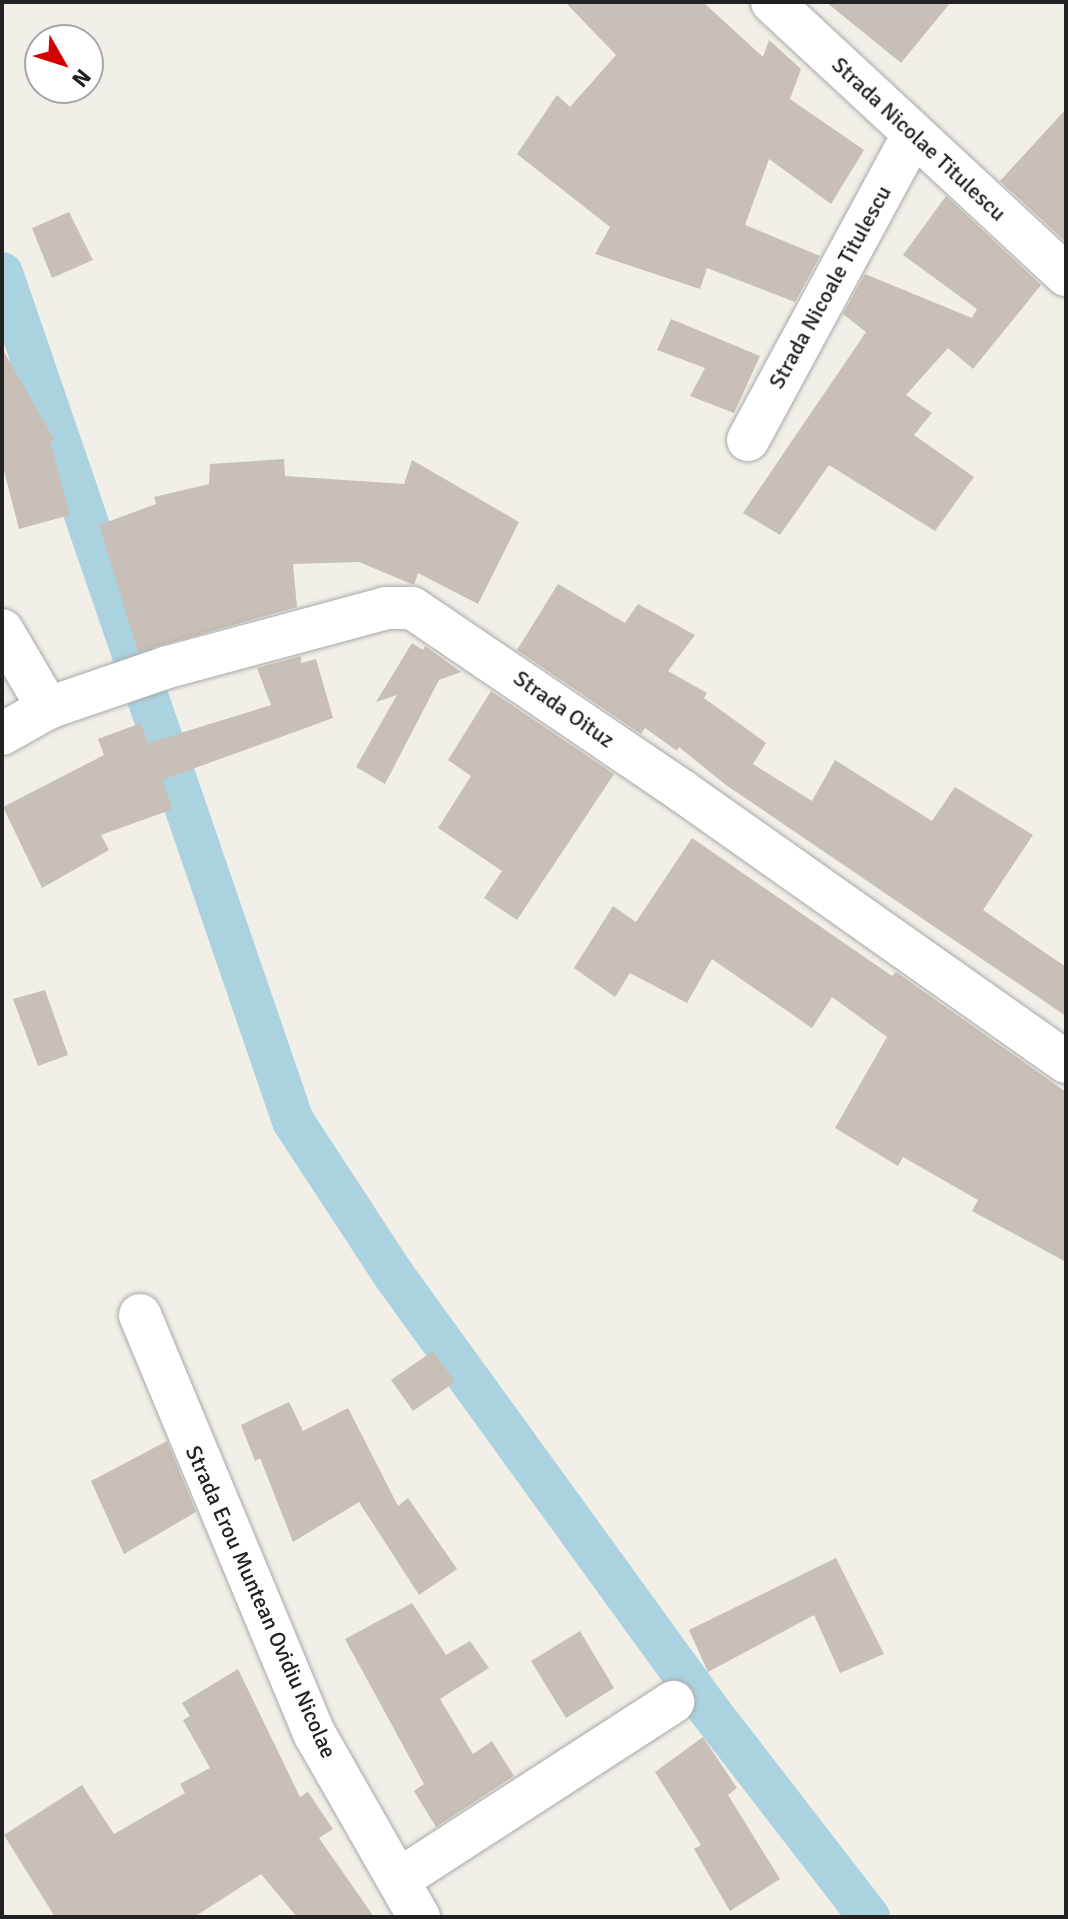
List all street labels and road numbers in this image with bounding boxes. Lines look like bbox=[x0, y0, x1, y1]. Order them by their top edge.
street label: Strada Nicolae Titulescu bbox=[827, 52, 1011, 226]
street label: Strada Nicoale Titulescu bbox=[763, 181, 897, 393]
street label: Strada Oituz bbox=[509, 665, 619, 753]
street label: Strada Erou Muntean Ovidiu Nicolae bbox=[180, 1442, 342, 1762]

